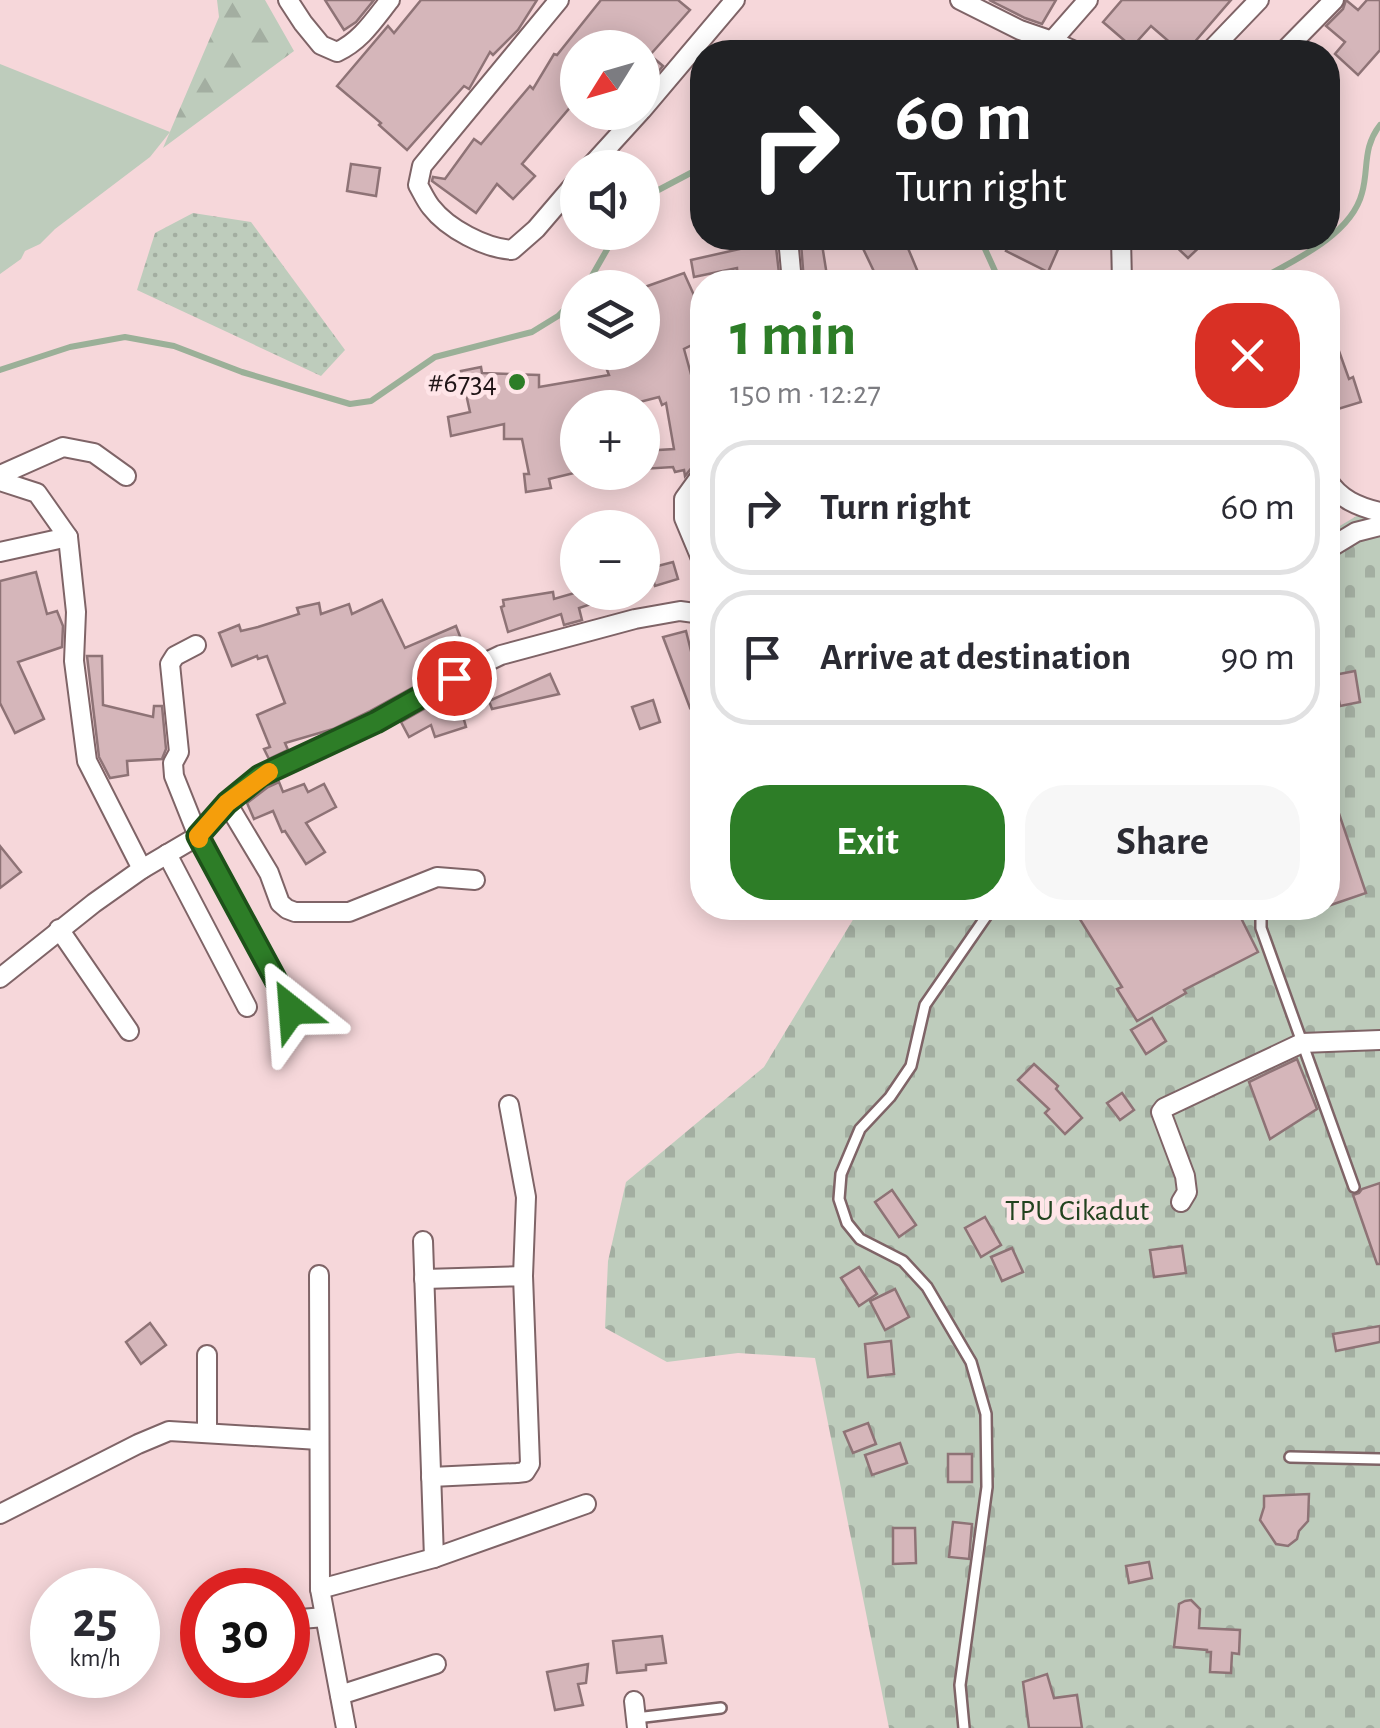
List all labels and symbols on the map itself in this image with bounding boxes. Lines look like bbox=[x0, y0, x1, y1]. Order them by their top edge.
north arrow bbox=[560, 30, 660, 130]
place label: #6734 bbox=[428, 368, 497, 398]
marker: #6734 bbox=[506, 371, 528, 393]
pin bbox=[412, 636, 497, 721]
position arrow bbox=[240, 958, 344, 1062]
park label: TPU Cikadut bbox=[1005, 1196, 1150, 1226]
speed limit sign: 30 bbox=[180, 1568, 310, 1698]

